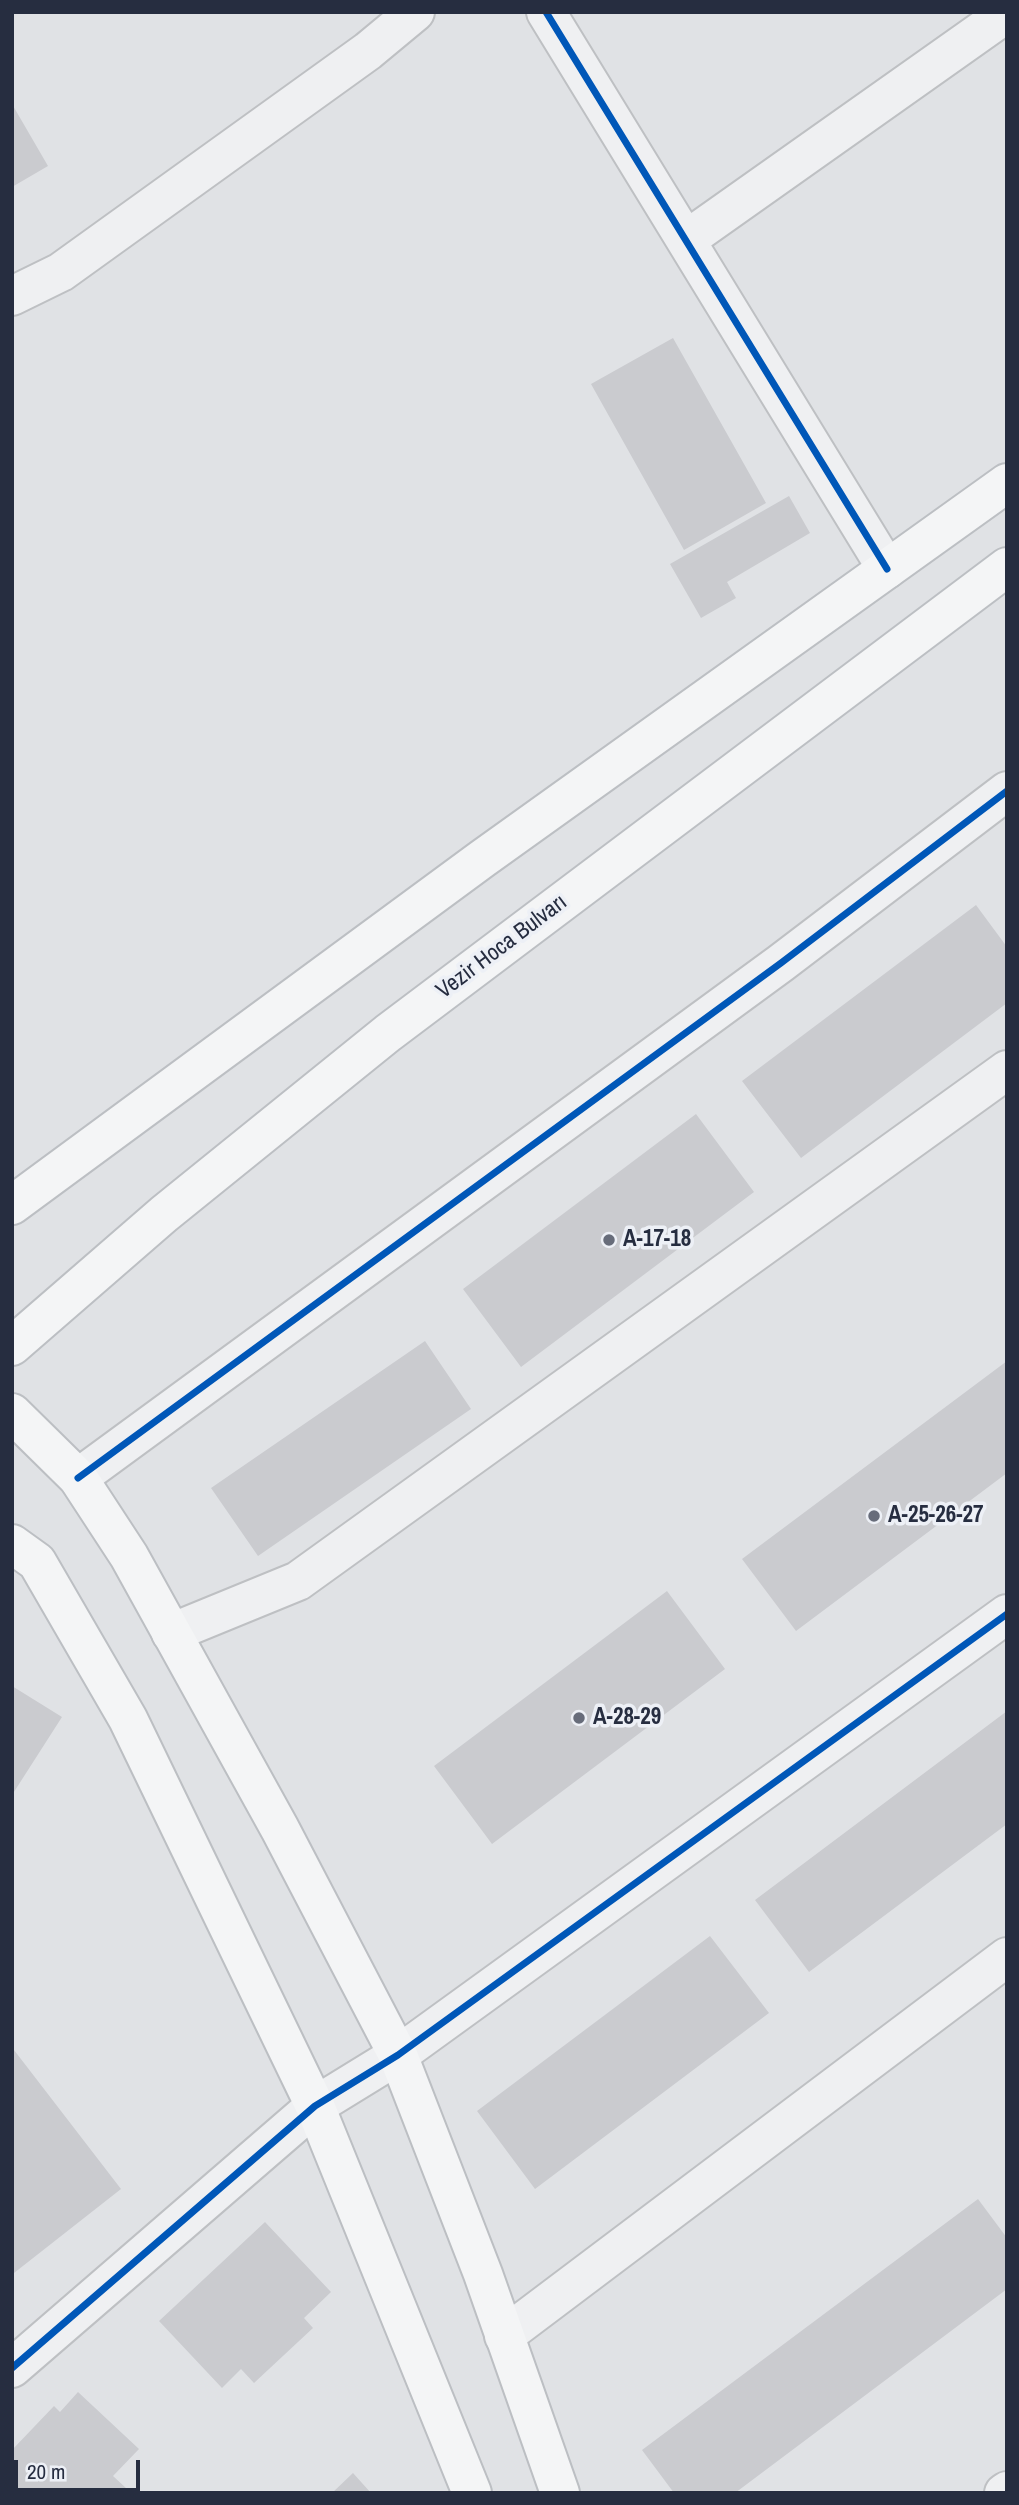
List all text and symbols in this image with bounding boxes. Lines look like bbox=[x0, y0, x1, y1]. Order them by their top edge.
street label: Vezir Hoca Bulvarı bbox=[431, 889, 573, 1005]
place label: A-17-18 bbox=[623, 1226, 691, 1254]
marker: A-17-18 bbox=[601, 1232, 617, 1248]
place label: A-25-26-27 bbox=[888, 1502, 983, 1530]
marker: A-25-26-27 bbox=[866, 1508, 882, 1524]
place label: A-28-29 bbox=[593, 1704, 661, 1732]
marker: A-28-29 bbox=[571, 1710, 587, 1726]
scale bar bbox=[18, 2446, 144, 2490]
text: 20 m bbox=[27, 2457, 65, 2486]

